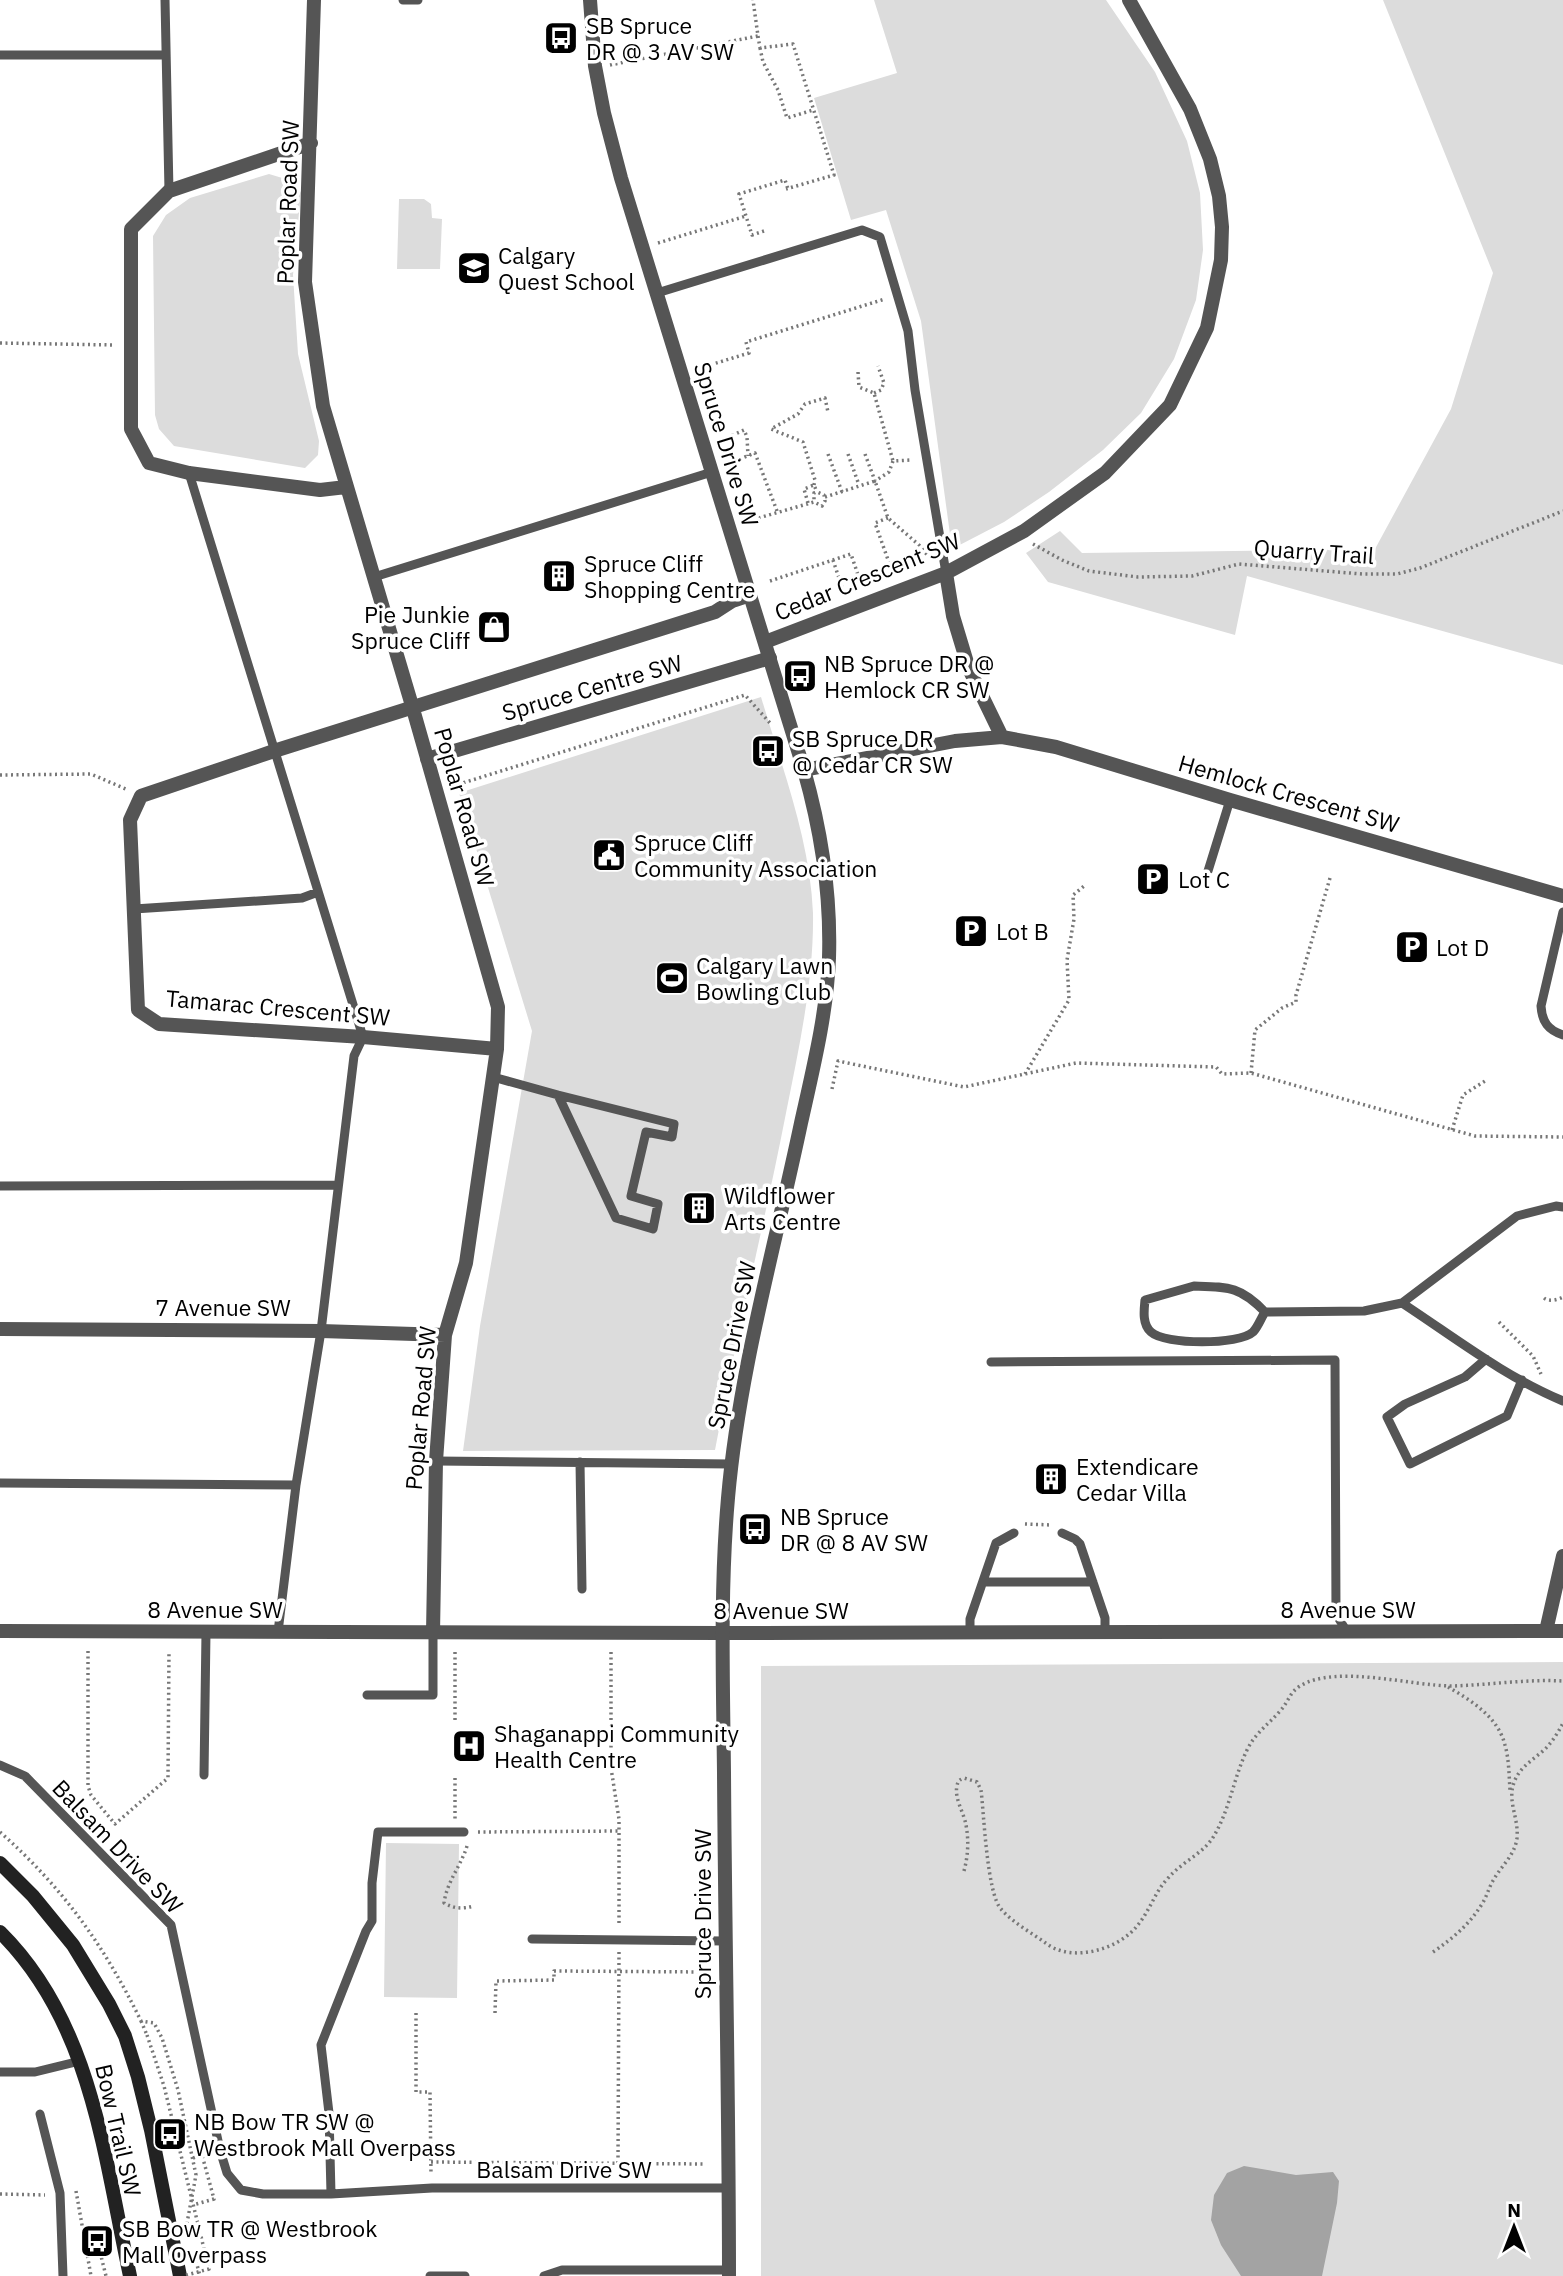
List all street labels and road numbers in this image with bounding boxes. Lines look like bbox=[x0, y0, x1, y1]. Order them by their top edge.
street label: Poplar Road SW bbox=[269, 119, 305, 285]
street label: Spruce Drive SW bbox=[688, 358, 766, 530]
street label: Cedar Crescent SW bbox=[770, 525, 965, 627]
street label: Quarry Trail bbox=[1253, 532, 1375, 570]
street label: Spruce Centre SW bbox=[498, 647, 686, 727]
street label: Poplar Road SW bbox=[428, 724, 502, 891]
street label: Hemlock Crescent SW bbox=[1175, 747, 1403, 839]
street label: Tamarac Crescent SW bbox=[165, 982, 392, 1032]
street label: Spruce Drive SW bbox=[700, 1258, 762, 1432]
street label: 7 Avenue SW bbox=[155, 1292, 291, 1322]
street label: Poplar Road SW bbox=[398, 1324, 442, 1491]
street label: 8 Avenue SW bbox=[147, 1594, 283, 1624]
street label: 8 Avenue SW bbox=[1280, 1594, 1416, 1624]
street label: 8 Avenue SW bbox=[713, 1595, 849, 1625]
street label: Balsam Drive SW bbox=[46, 1773, 190, 1920]
street label: Spruce Drive SW bbox=[687, 1828, 717, 1999]
street label: Bow Trail SW bbox=[89, 2061, 149, 2200]
street label: Balsam Drive SW bbox=[476, 2154, 652, 2184]

